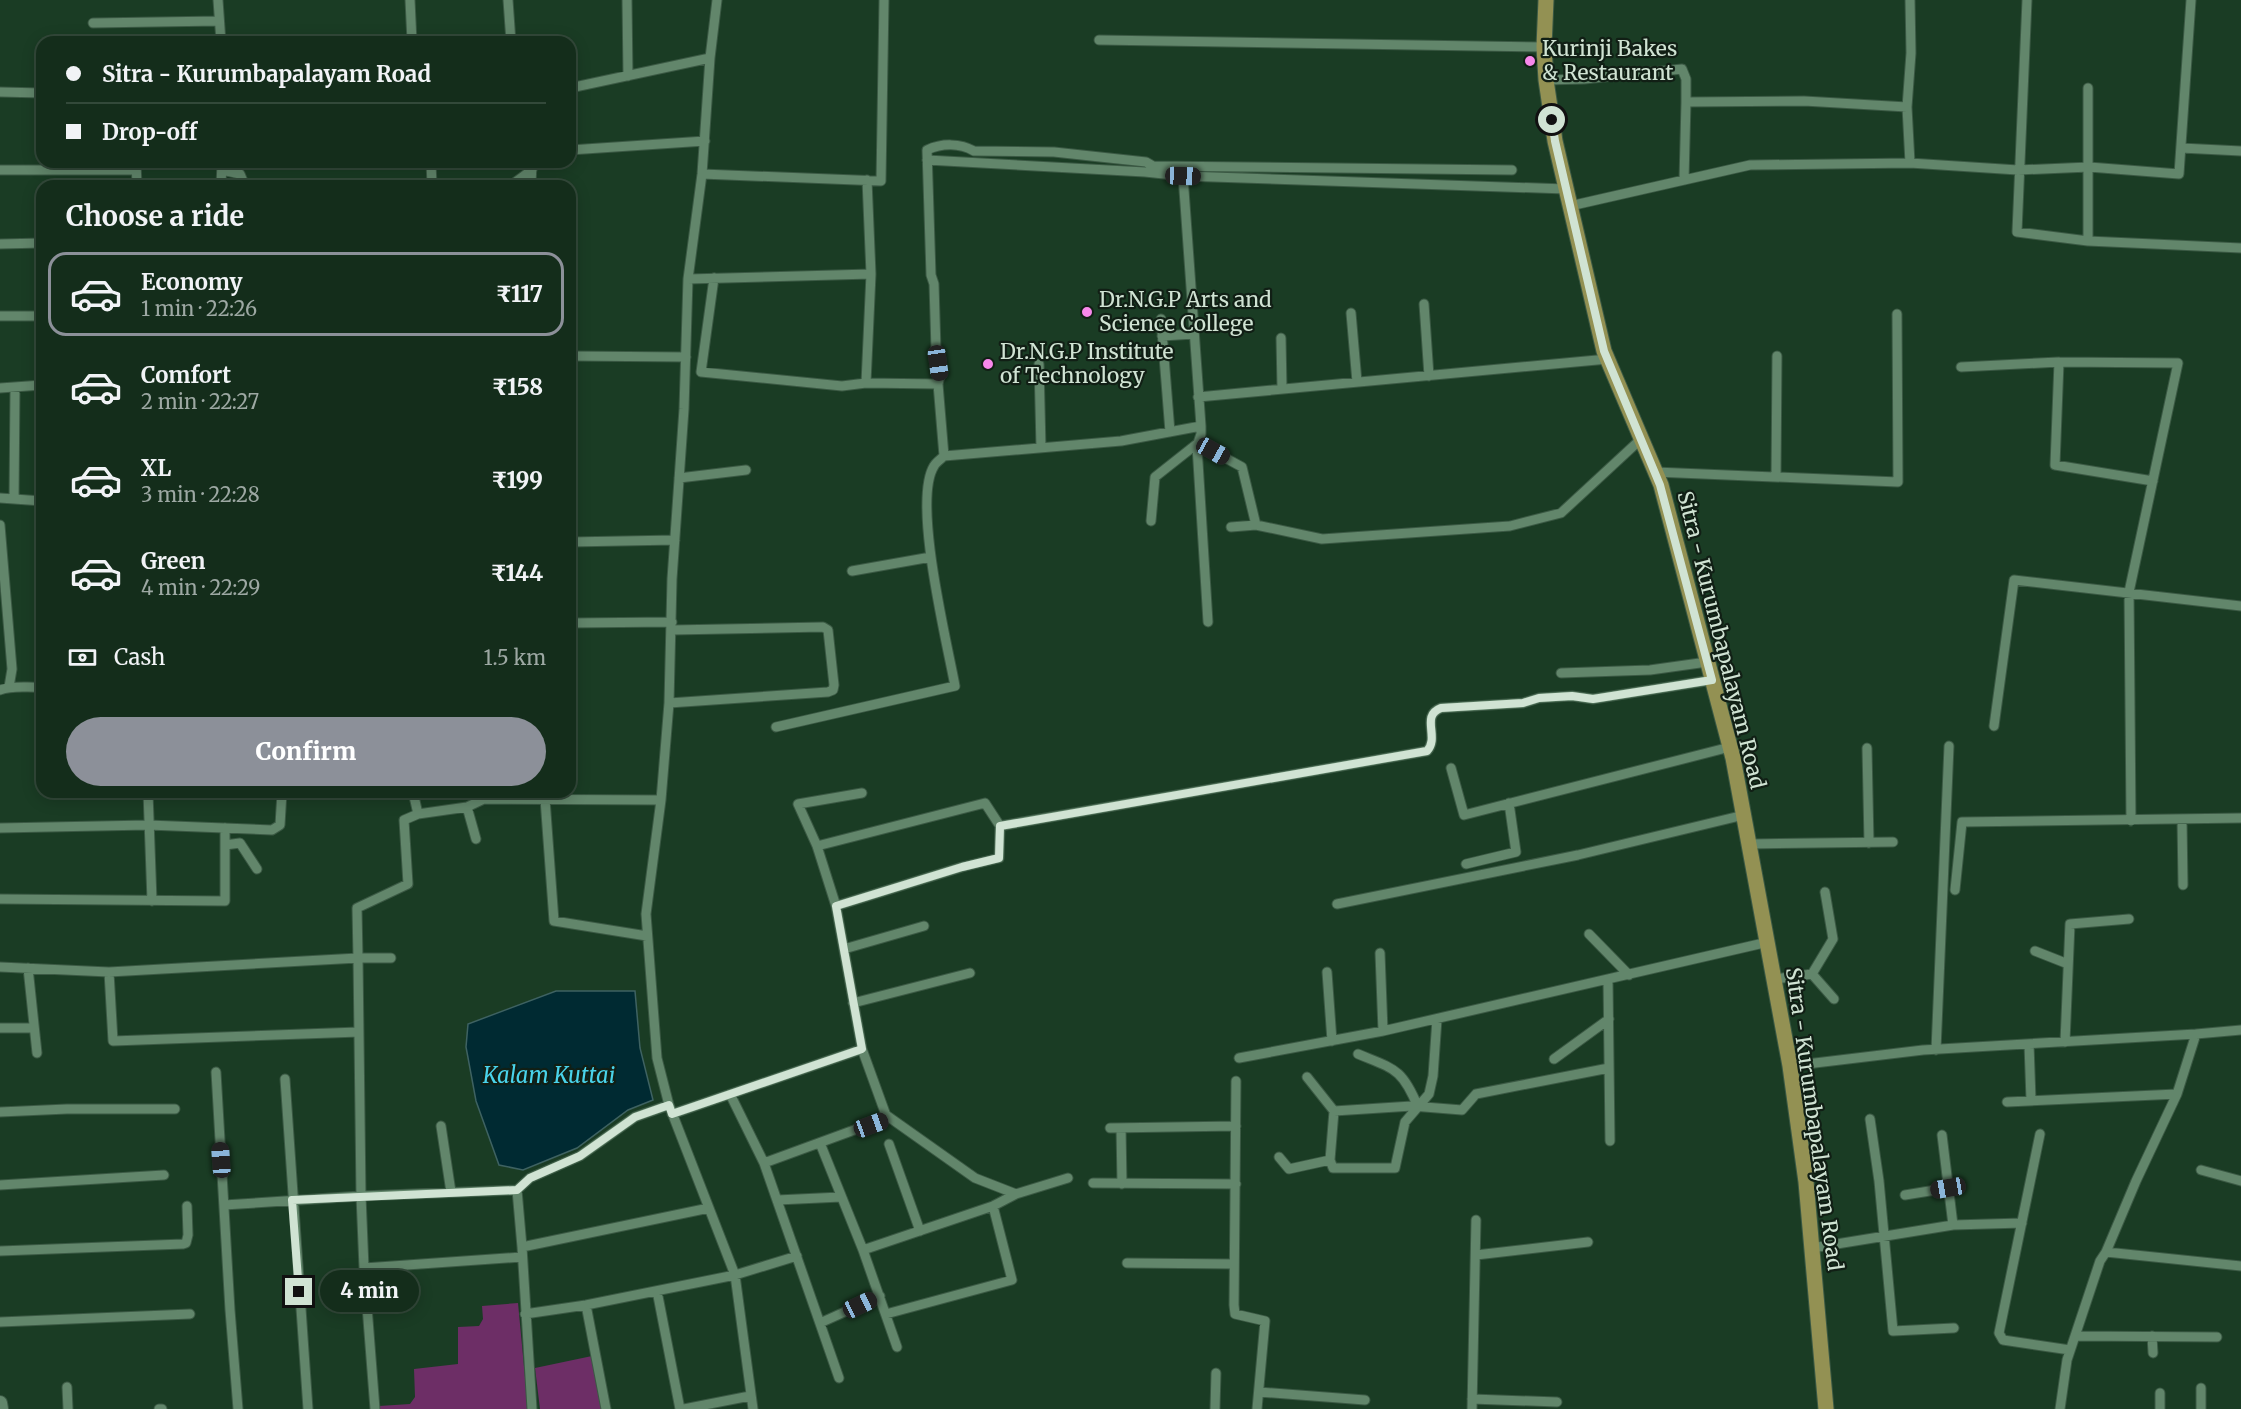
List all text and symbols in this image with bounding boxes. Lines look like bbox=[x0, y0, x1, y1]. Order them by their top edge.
place label: Kurinji Bakes & Restaurant bbox=[1542, 35, 1677, 86]
marker: Kurinji Bakes & Restaurant bbox=[1523, 54, 1537, 68]
text: Sitra - Kurumbapalayam Road bbox=[102, 60, 431, 88]
route start bbox=[1538, 106, 1565, 133]
text: Drop-off bbox=[102, 118, 197, 146]
car bbox=[1165, 166, 1201, 186]
text: Choose a ride bbox=[66, 199, 244, 233]
icon: car bbox=[69, 267, 123, 321]
text: Economy bbox=[141, 268, 242, 296]
text: ₹117 bbox=[496, 280, 543, 308]
place label: Dr.N.G.P Arts and Science College bbox=[1099, 286, 1272, 337]
text: 1 min · 22:26 bbox=[141, 296, 257, 321]
marker: Dr.N.G.P Arts and Science College bbox=[1080, 305, 1094, 319]
place label: Dr.N.G.P Institute of Technology bbox=[1000, 338, 1174, 389]
car bbox=[927, 344, 949, 382]
marker: Dr.N.G.P Institute of Technology bbox=[981, 357, 995, 371]
icon: car bbox=[69, 360, 123, 414]
text: Comfort bbox=[141, 361, 231, 389]
text: ₹158 bbox=[492, 373, 543, 401]
text: 2 min · 22:27 bbox=[141, 389, 259, 414]
car bbox=[1193, 434, 1233, 468]
icon: car bbox=[69, 453, 123, 507]
text: XL bbox=[141, 454, 171, 482]
text: ₹199 bbox=[491, 466, 543, 494]
text: 3 min · 22:28 bbox=[141, 482, 260, 507]
street label: Sitra - Kurumbapalayam Road bbox=[1671, 488, 1772, 792]
icon: car bbox=[69, 546, 123, 600]
text: Green bbox=[141, 547, 205, 575]
text: ₹144 bbox=[490, 559, 543, 587]
text: 4 min · 22:29 bbox=[141, 575, 260, 600]
icon: cash bbox=[66, 641, 99, 674]
text: Cash bbox=[114, 643, 165, 671]
text: 1.5 km bbox=[484, 645, 546, 670]
button: Confirm bbox=[66, 717, 546, 786]
street label: Sitra - Kurumbapalayam Road bbox=[1780, 965, 1849, 1273]
water label: Kalam Kuttai bbox=[482, 1061, 615, 1089]
car bbox=[851, 1110, 891, 1140]
car bbox=[211, 1141, 231, 1179]
car bbox=[1929, 1176, 1967, 1200]
callout: 4 min bbox=[320, 1271, 419, 1313]
route end bbox=[285, 1278, 312, 1305]
text: 4 min bbox=[340, 1278, 399, 1303]
car bbox=[840, 1289, 880, 1321]

